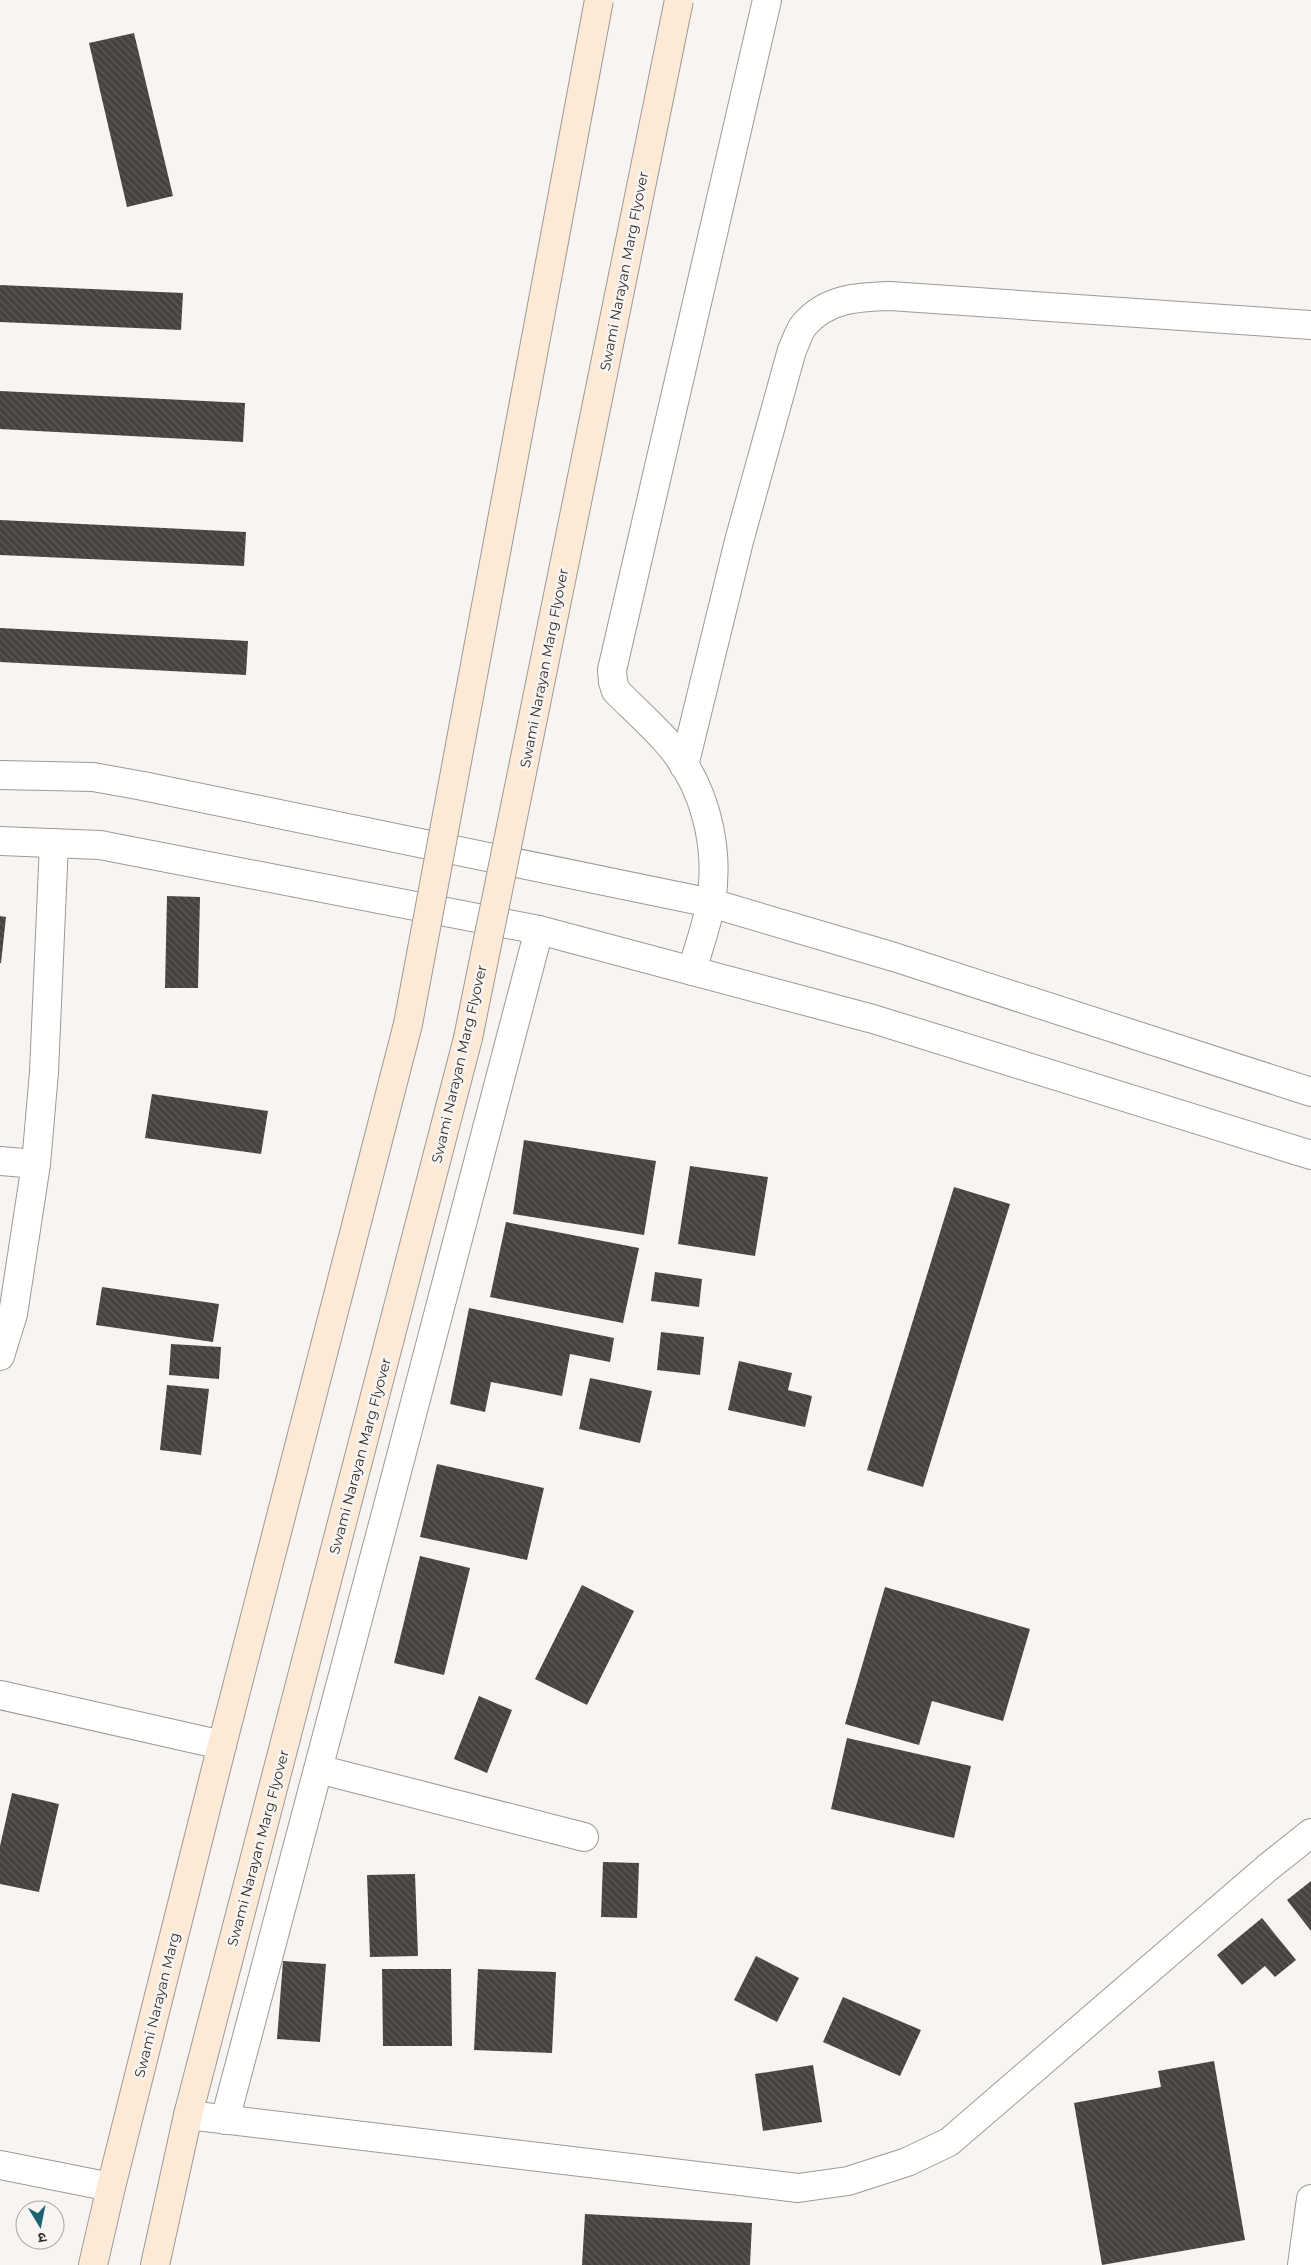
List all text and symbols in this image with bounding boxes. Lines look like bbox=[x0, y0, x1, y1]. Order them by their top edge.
street label: Swami Narayan Marg Flyover bbox=[596, 169, 652, 372]
street label: Swami Narayan Marg Flyover bbox=[516, 566, 572, 769]
street label: Swami Narayan Marg Flyover bbox=[427, 963, 491, 1165]
street label: Swami Narayan Marg Flyover bbox=[325, 1355, 395, 1556]
street label: Swami Narayan Marg Flyover bbox=[223, 1747, 293, 1948]
street label: Swami Narayan Marg bbox=[130, 1930, 184, 2080]
north arrow bbox=[15, 2200, 65, 2250]
text: उ bbox=[36, 2228, 48, 2248]

